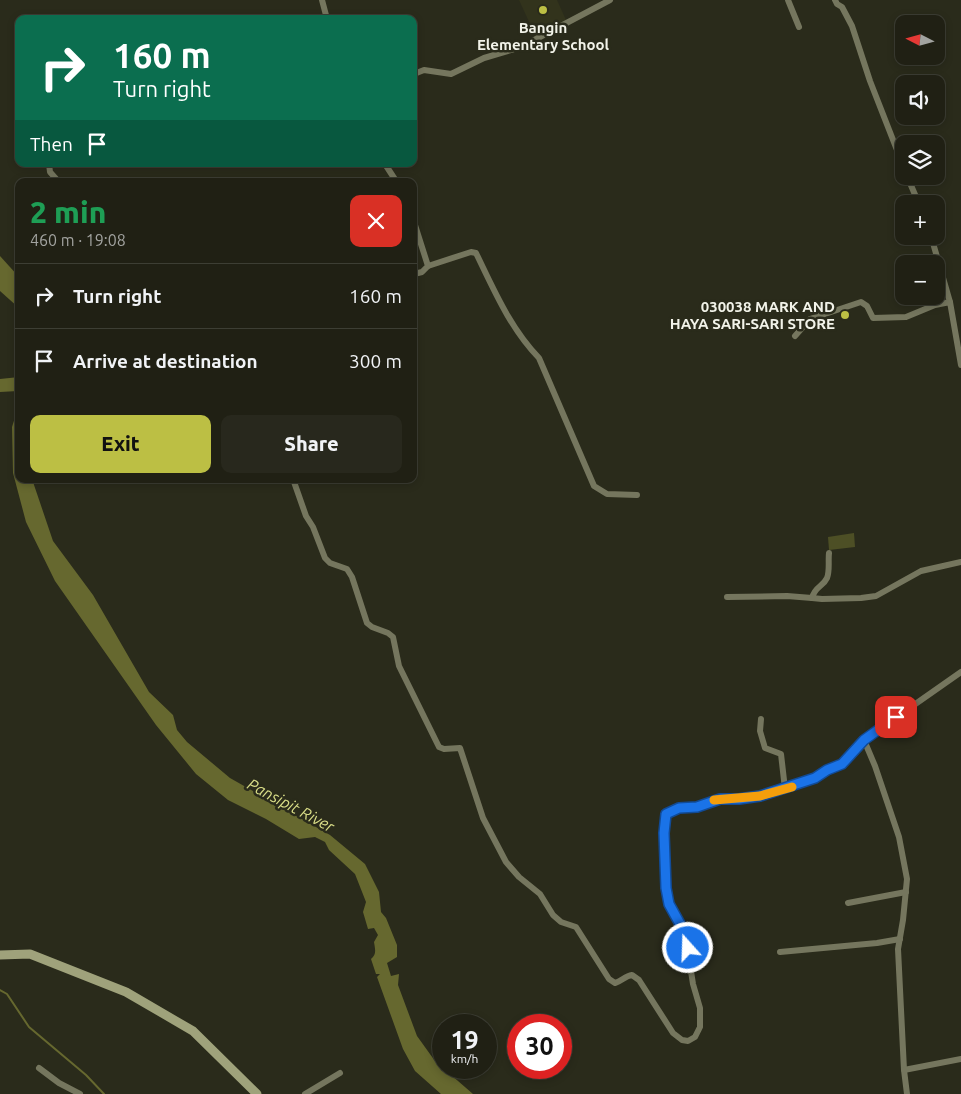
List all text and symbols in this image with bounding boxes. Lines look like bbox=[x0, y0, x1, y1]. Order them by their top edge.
marker: Bangin Elementary School bbox=[537, 4, 549, 16]
north arrow bbox=[895, 15, 945, 65]
map controls bbox=[895, 15, 945, 305]
place label: Bangin Elementary School bbox=[477, 19, 610, 53]
icon: right bbox=[30, 35, 95, 100]
text: 160 m bbox=[113, 35, 211, 75]
button: sound bbox=[895, 75, 945, 125]
text: Turn right bbox=[113, 76, 211, 101]
icon: arrive bbox=[83, 130, 111, 158]
text: Then bbox=[30, 133, 73, 155]
button: layers bbox=[895, 135, 945, 185]
text: 2 min bbox=[30, 195, 106, 229]
button: close bbox=[350, 195, 402, 247]
button: + bbox=[895, 195, 945, 245]
text: 460 m · 19:08 bbox=[30, 231, 126, 249]
button: − bbox=[895, 255, 945, 305]
icon: right bbox=[30, 282, 58, 310]
text: Turn right bbox=[73, 285, 161, 307]
text: 160 m bbox=[349, 285, 402, 307]
place label: 030038 MARK AND HAYA SARI-SARI STORE bbox=[670, 298, 835, 332]
marker: 030038 MARK AND HAYA SARI-SARI STORE bbox=[839, 309, 851, 321]
icon: arrive bbox=[30, 347, 58, 375]
text: Arrive at destination bbox=[73, 350, 258, 372]
text: 300 m bbox=[349, 350, 402, 372]
button: Exit bbox=[30, 415, 211, 473]
button: Share bbox=[221, 415, 402, 473]
pin bbox=[875, 696, 917, 738]
icon: arrive bbox=[882, 703, 910, 731]
water label: Pansipit River bbox=[245, 775, 338, 836]
position arrow bbox=[661, 921, 713, 973]
speed limit sign: 30 bbox=[507, 1014, 572, 1079]
text: 19 bbox=[450, 1026, 479, 1054]
text: km/h bbox=[451, 1052, 478, 1065]

